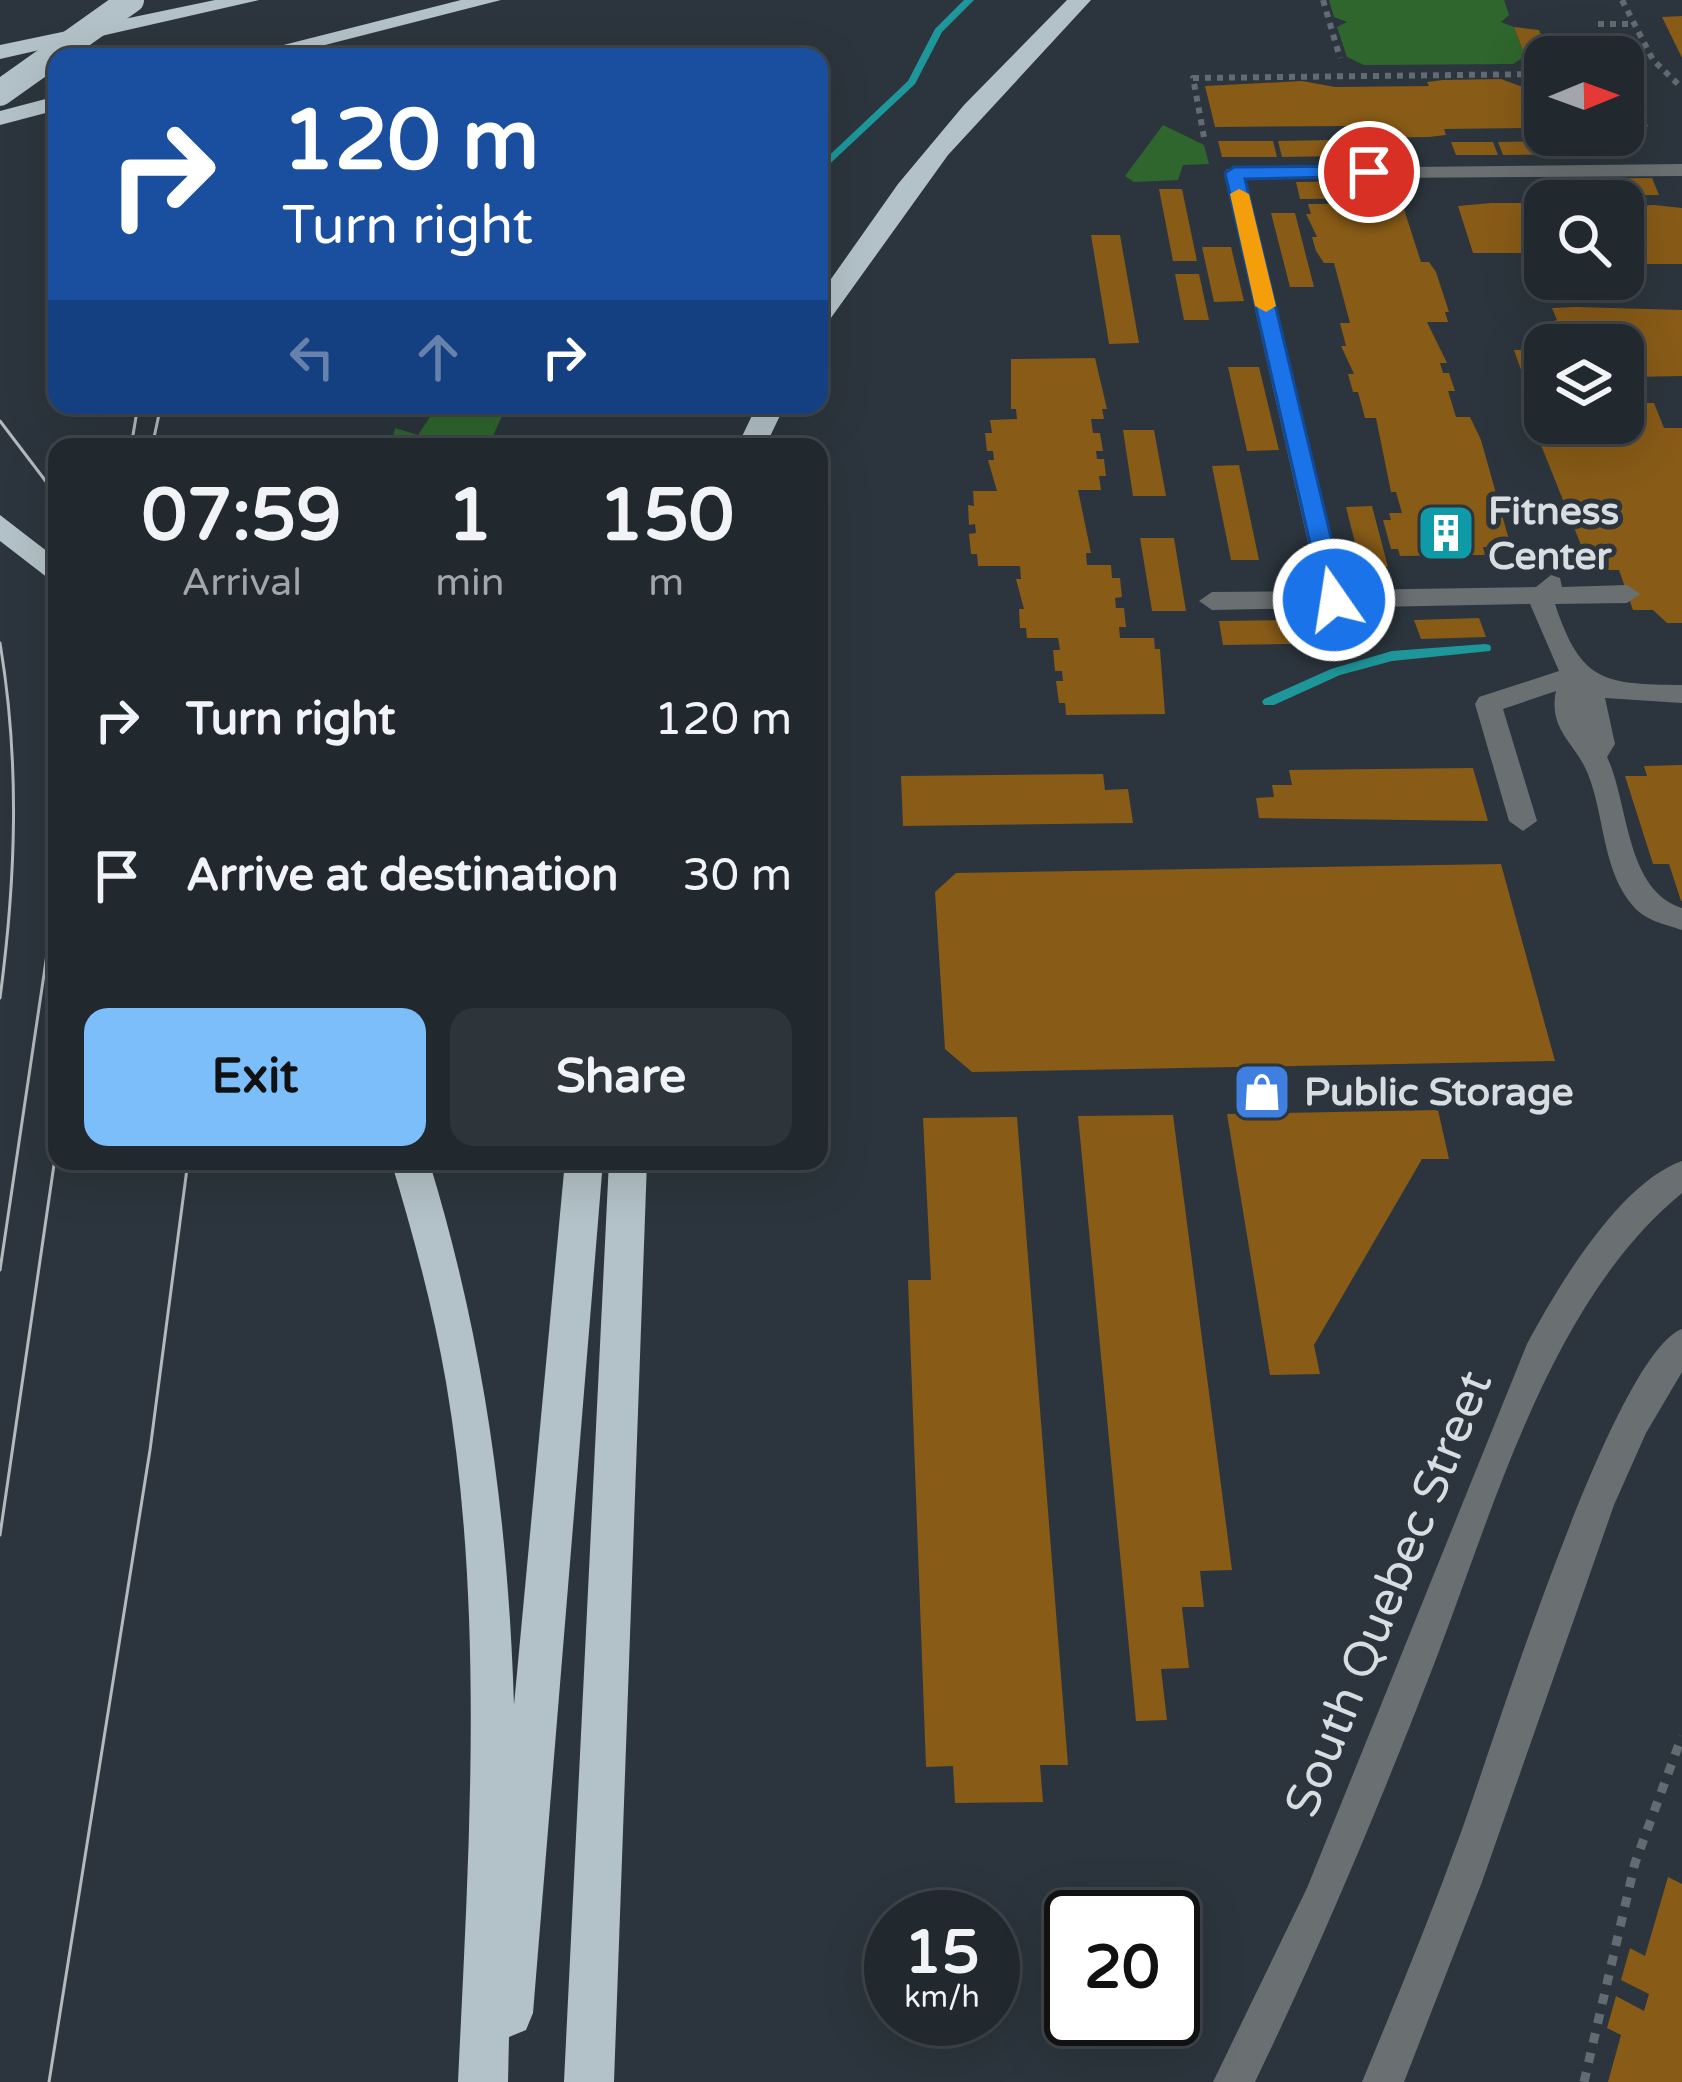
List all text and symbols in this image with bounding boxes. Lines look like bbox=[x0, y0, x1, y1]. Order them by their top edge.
north arrow bbox=[1524, 36, 1644, 156]
map controls bbox=[1524, 36, 1644, 444]
text: 120 m bbox=[282, 91, 539, 192]
icon: right bbox=[84, 96, 240, 252]
pin bbox=[1318, 121, 1420, 223]
icon: arrive bbox=[1336, 139, 1402, 205]
button: search bbox=[1524, 180, 1644, 300]
text: Turn right bbox=[282, 193, 533, 258]
icon: left bbox=[279, 324, 345, 390]
icon: ahead bbox=[405, 324, 471, 390]
icon: right bbox=[531, 324, 597, 390]
button: layers bbox=[1524, 324, 1644, 444]
text: 07:59 bbox=[142, 473, 341, 560]
text: 1 bbox=[447, 473, 493, 560]
text: 150 bbox=[598, 473, 734, 560]
place label: Fitness Center bbox=[1488, 488, 1619, 580]
building icon: Fitness Center bbox=[1415, 502, 1477, 564]
position arrow bbox=[1271, 537, 1397, 663]
text: Arrival bbox=[181, 559, 302, 606]
text: min bbox=[435, 559, 505, 606]
text: m bbox=[648, 559, 684, 606]
icon: right bbox=[84, 687, 150, 753]
text: Turn right bbox=[186, 693, 395, 747]
text: 120 m bbox=[654, 693, 792, 747]
icon: arrive bbox=[84, 843, 150, 909]
text: Arrive at destination bbox=[186, 849, 618, 903]
text: 30 m bbox=[682, 849, 792, 903]
button: Exit bbox=[84, 1008, 426, 1146]
button: Share bbox=[450, 1008, 792, 1146]
shop icon: Public Storage bbox=[1231, 1061, 1293, 1123]
place label: Public Storage bbox=[1304, 1069, 1574, 1116]
street label: South Quebec Street bbox=[1273, 1363, 1505, 1825]
speed limit sign: 20 bbox=[1044, 1890, 1200, 2046]
text: 15 bbox=[904, 1917, 980, 1989]
text: km/h bbox=[904, 1979, 980, 2016]

